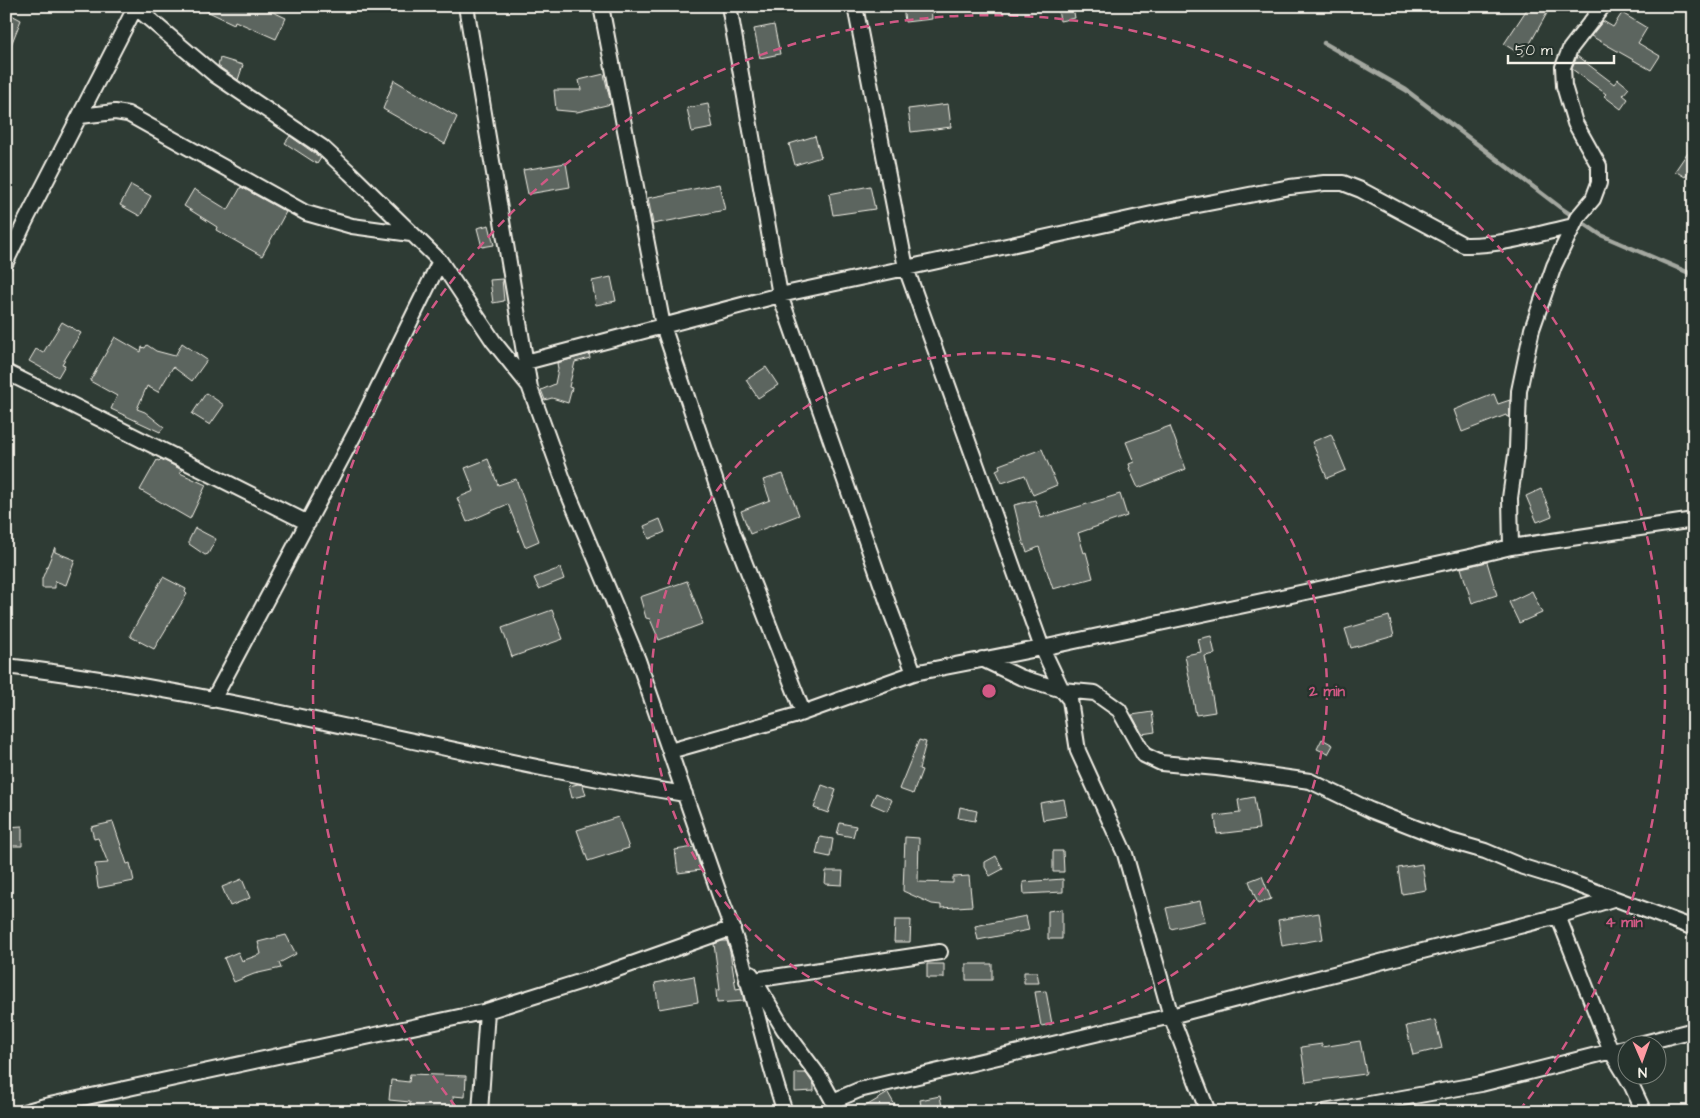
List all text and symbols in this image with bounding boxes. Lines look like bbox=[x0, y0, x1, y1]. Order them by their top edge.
scale bar bbox=[1508, 32, 1614, 64]
text: 50 m bbox=[1515, 40, 1553, 61]
text: 2 min bbox=[1308, 681, 1346, 702]
centre of rings bbox=[980, 682, 998, 700]
text: 4 min bbox=[1605, 912, 1643, 933]
north arrow bbox=[1618, 1036, 1668, 1086]
text: N bbox=[1637, 1062, 1647, 1082]

